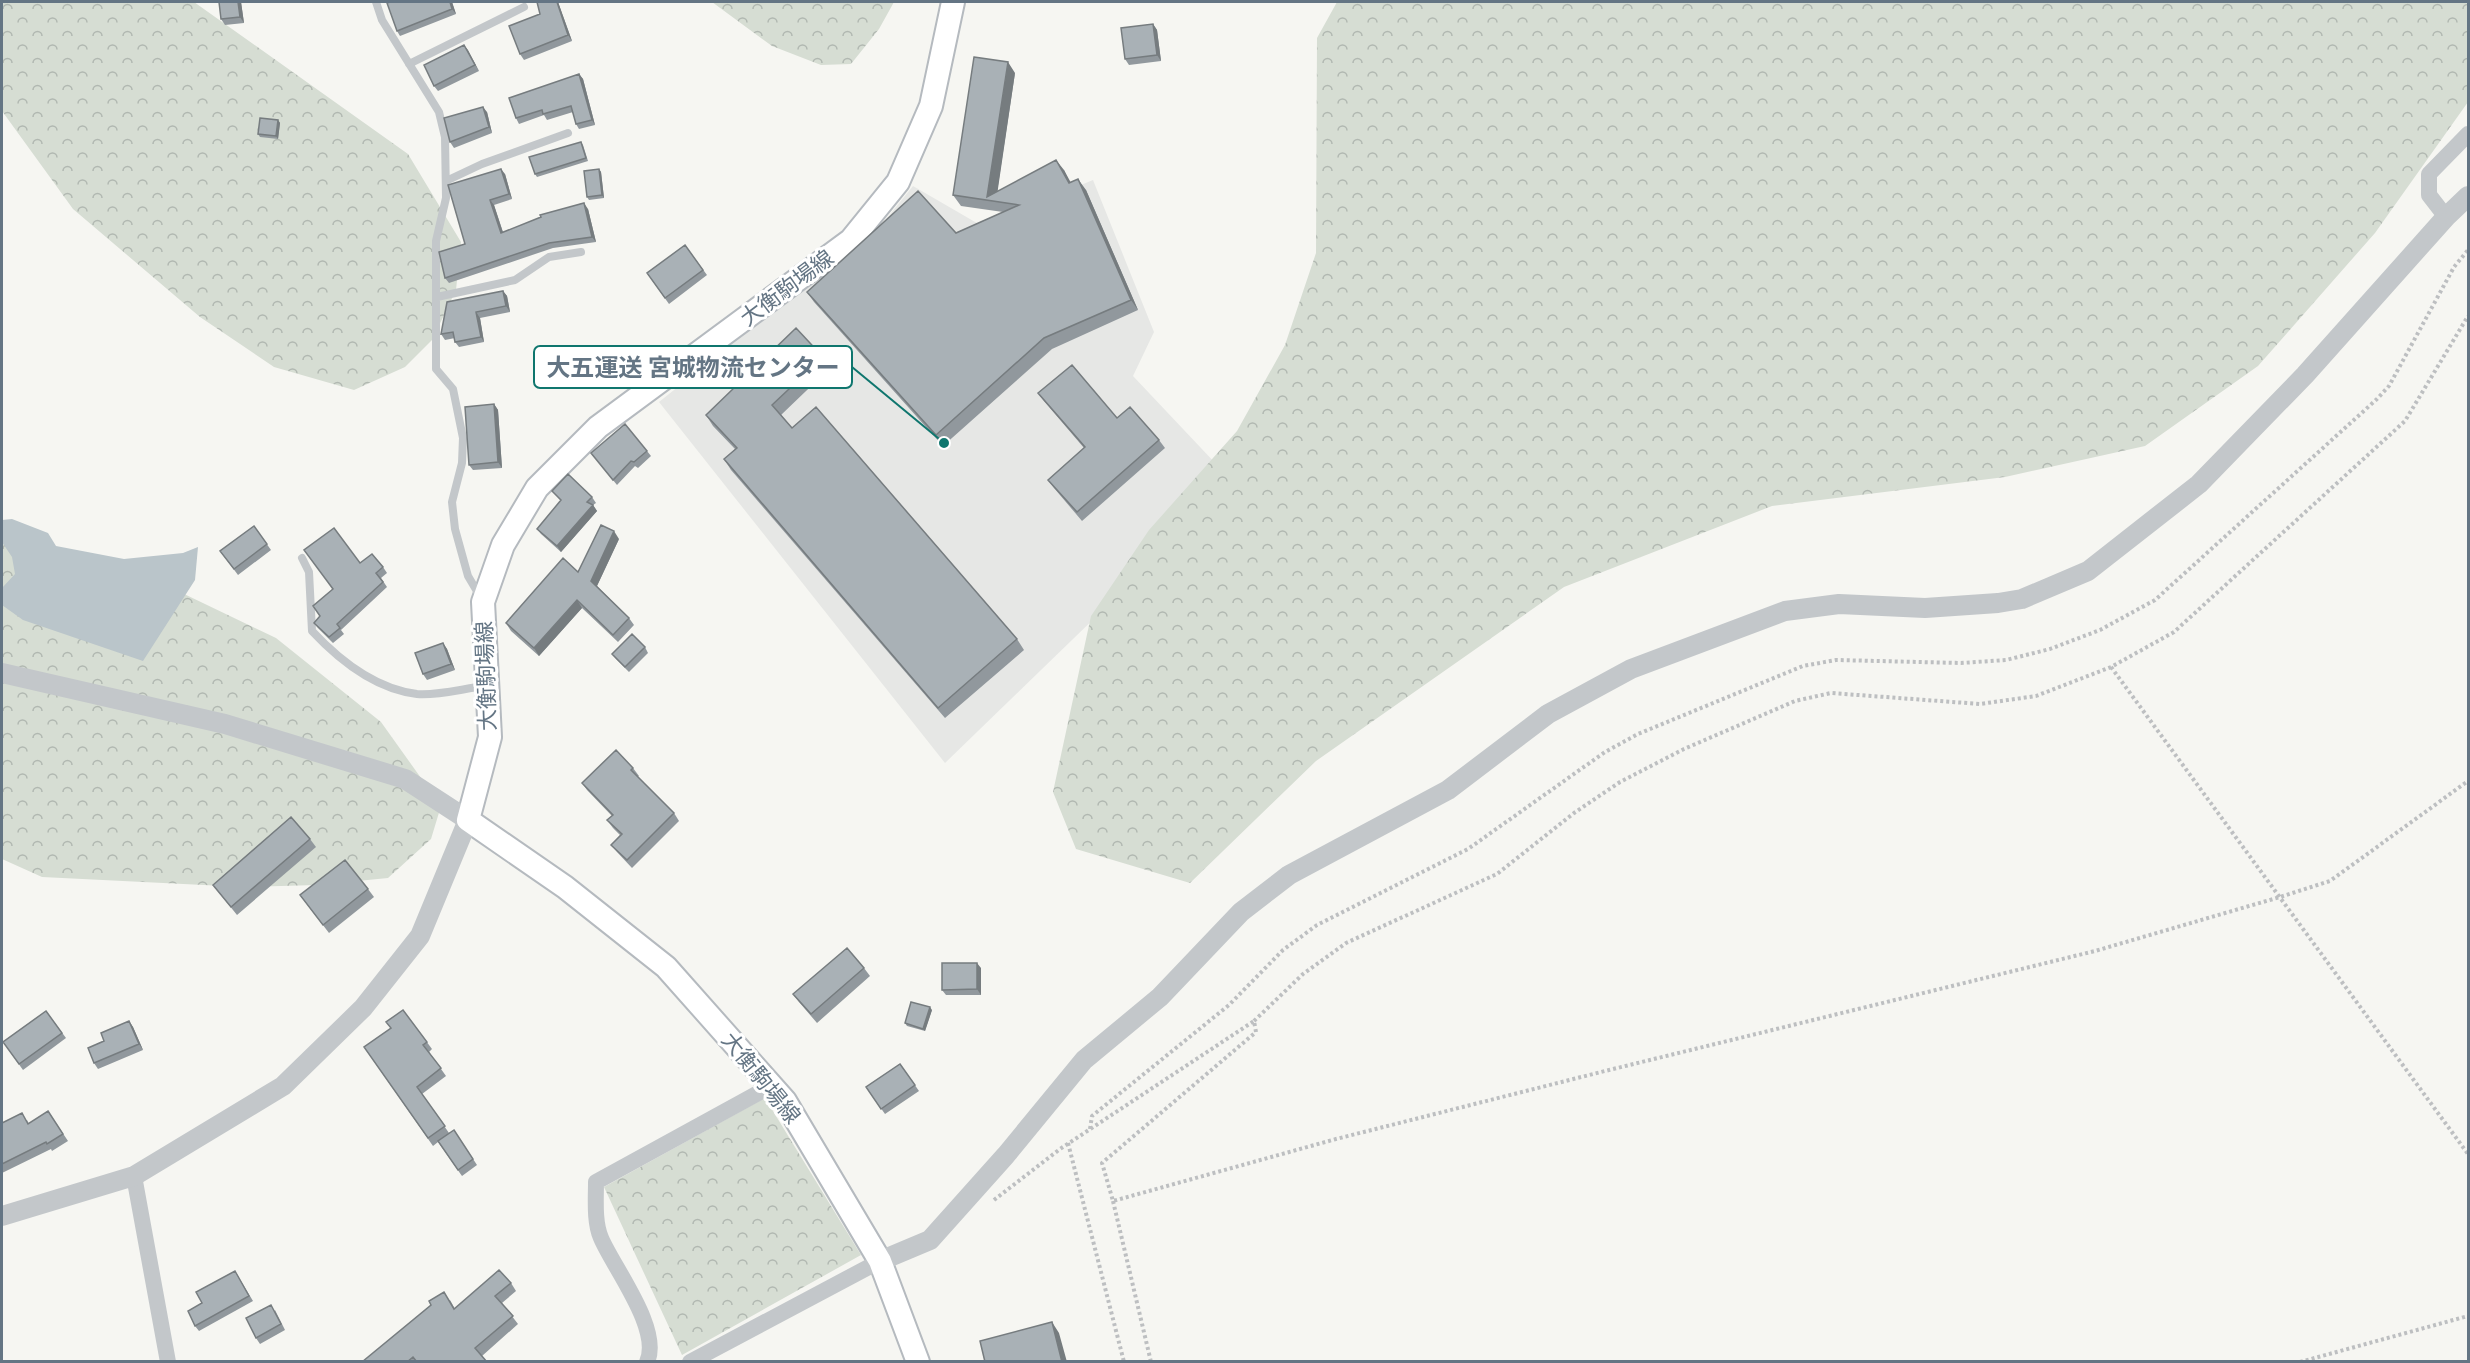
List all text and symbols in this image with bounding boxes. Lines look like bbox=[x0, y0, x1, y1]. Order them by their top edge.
street label: 大衡駒場線 bbox=[735, 244, 839, 332]
callout: 大五運送 宮城物流センター bbox=[534, 346, 852, 388]
text: 大五運送 宮城物流センター bbox=[546, 353, 840, 382]
street label: 大衡駒場線 bbox=[471, 621, 501, 731]
street label: 大衡駒場線 bbox=[716, 1027, 806, 1129]

